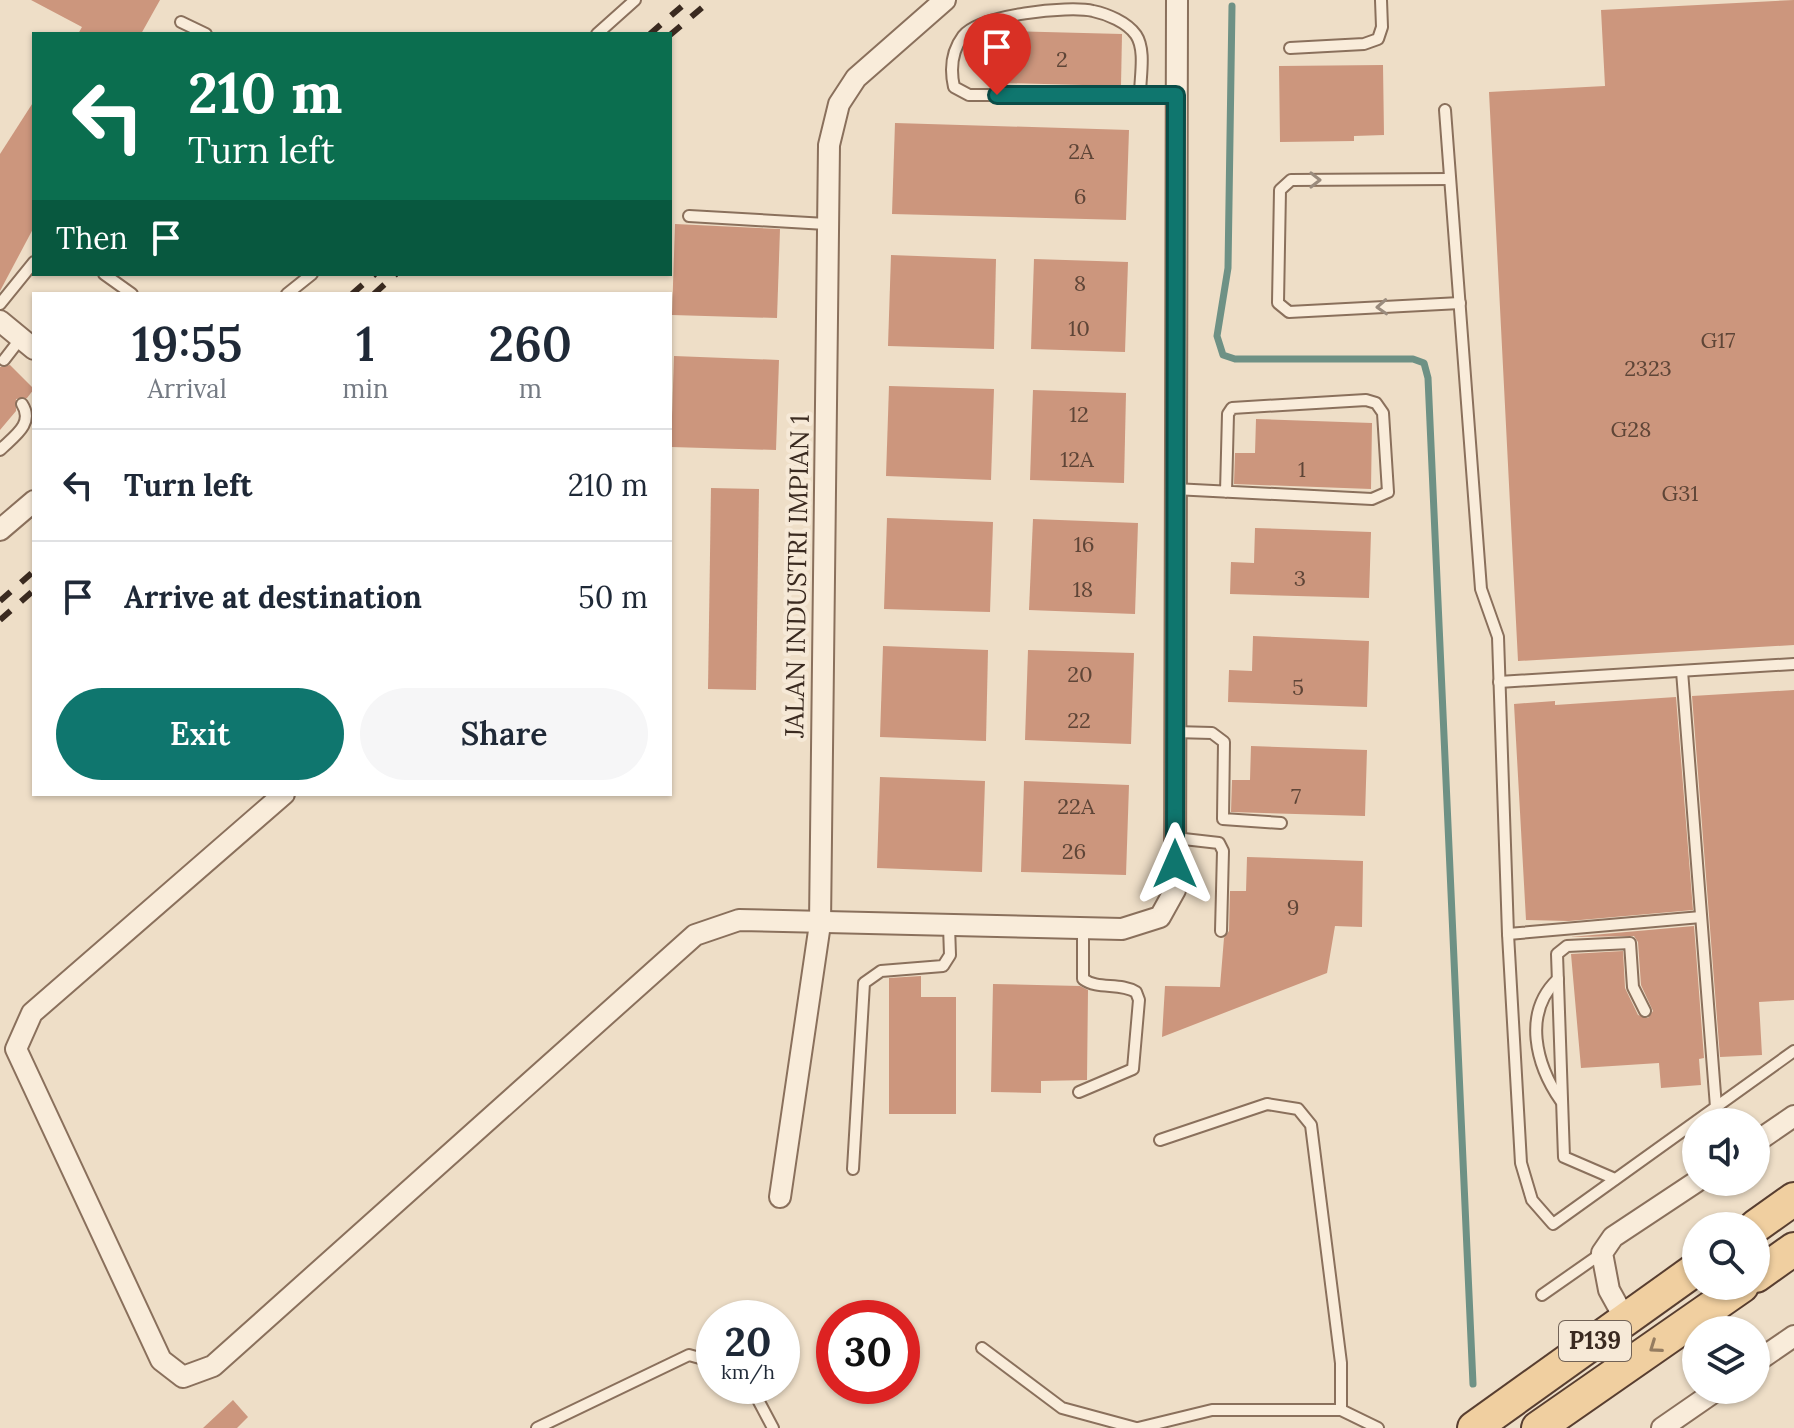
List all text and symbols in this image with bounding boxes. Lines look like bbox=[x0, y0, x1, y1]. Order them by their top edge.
pin bbox=[963, 13, 1031, 95]
icon: arrive bbox=[975, 25, 1019, 69]
house number: 2 bbox=[1056, 45, 1068, 73]
text: 210 m bbox=[188, 57, 342, 128]
icon: left bbox=[56, 64, 160, 168]
text: Turn left bbox=[188, 127, 335, 173]
house number: 2A bbox=[1068, 137, 1095, 165]
one-way arrow bbox=[1309, 171, 1322, 189]
house number: 6 bbox=[1074, 182, 1086, 210]
icon: arrive bbox=[144, 216, 188, 260]
text: Then bbox=[56, 219, 128, 257]
house number: 8 bbox=[1074, 269, 1086, 297]
one-way arrow bbox=[1375, 299, 1388, 316]
text: 19:55 bbox=[132, 313, 242, 374]
text: 1 bbox=[356, 313, 375, 374]
text: 260 bbox=[489, 313, 572, 374]
house number: 10 bbox=[1068, 314, 1090, 342]
house number: G17 bbox=[1701, 326, 1735, 354]
house number: 2323 bbox=[1624, 354, 1672, 382]
text: Arrival bbox=[147, 372, 227, 405]
text: min bbox=[342, 372, 389, 405]
text: m bbox=[519, 372, 542, 405]
house number: 12 bbox=[1069, 400, 1089, 428]
street label: JALAN INDUSTRI IMPIAN 1 bbox=[777, 414, 816, 739]
house number: G28 bbox=[1611, 415, 1651, 443]
house number: 12A bbox=[1060, 445, 1095, 473]
house number: 1 bbox=[1298, 455, 1306, 483]
icon: left bbox=[56, 463, 100, 507]
text: Turn left bbox=[124, 466, 252, 504]
text: 210 m bbox=[568, 466, 648, 504]
house number: G31 bbox=[1661, 479, 1699, 507]
house number: 16 bbox=[1074, 530, 1094, 558]
house number: 3 bbox=[1294, 564, 1306, 592]
icon: arrive bbox=[56, 575, 100, 619]
house number: 18 bbox=[1073, 575, 1093, 603]
text: Arrive at destination bbox=[124, 578, 422, 616]
text: 50 m bbox=[578, 578, 648, 616]
house number: 20 bbox=[1067, 660, 1093, 688]
house number: 5 bbox=[1292, 673, 1304, 701]
button: Exit bbox=[56, 688, 344, 780]
button: Share bbox=[360, 688, 648, 780]
house number: 22 bbox=[1067, 706, 1091, 734]
house number: 7 bbox=[1291, 782, 1301, 810]
house number: 22A bbox=[1057, 792, 1096, 820]
position arrow bbox=[1133, 822, 1217, 906]
house number: 26 bbox=[1062, 837, 1086, 865]
house number: 9 bbox=[1287, 893, 1299, 921]
map controls bbox=[1682, 1108, 1770, 1404]
button: sound bbox=[1682, 1108, 1770, 1196]
button: search bbox=[1682, 1212, 1770, 1300]
speed limit sign: 30 bbox=[816, 1300, 920, 1404]
text: 20 bbox=[725, 1316, 771, 1367]
button: layers bbox=[1682, 1316, 1770, 1404]
road number: P139 bbox=[1559, 1321, 1631, 1361]
one-way arrow bbox=[1649, 1337, 1664, 1352]
text: km/h bbox=[721, 1359, 775, 1384]

